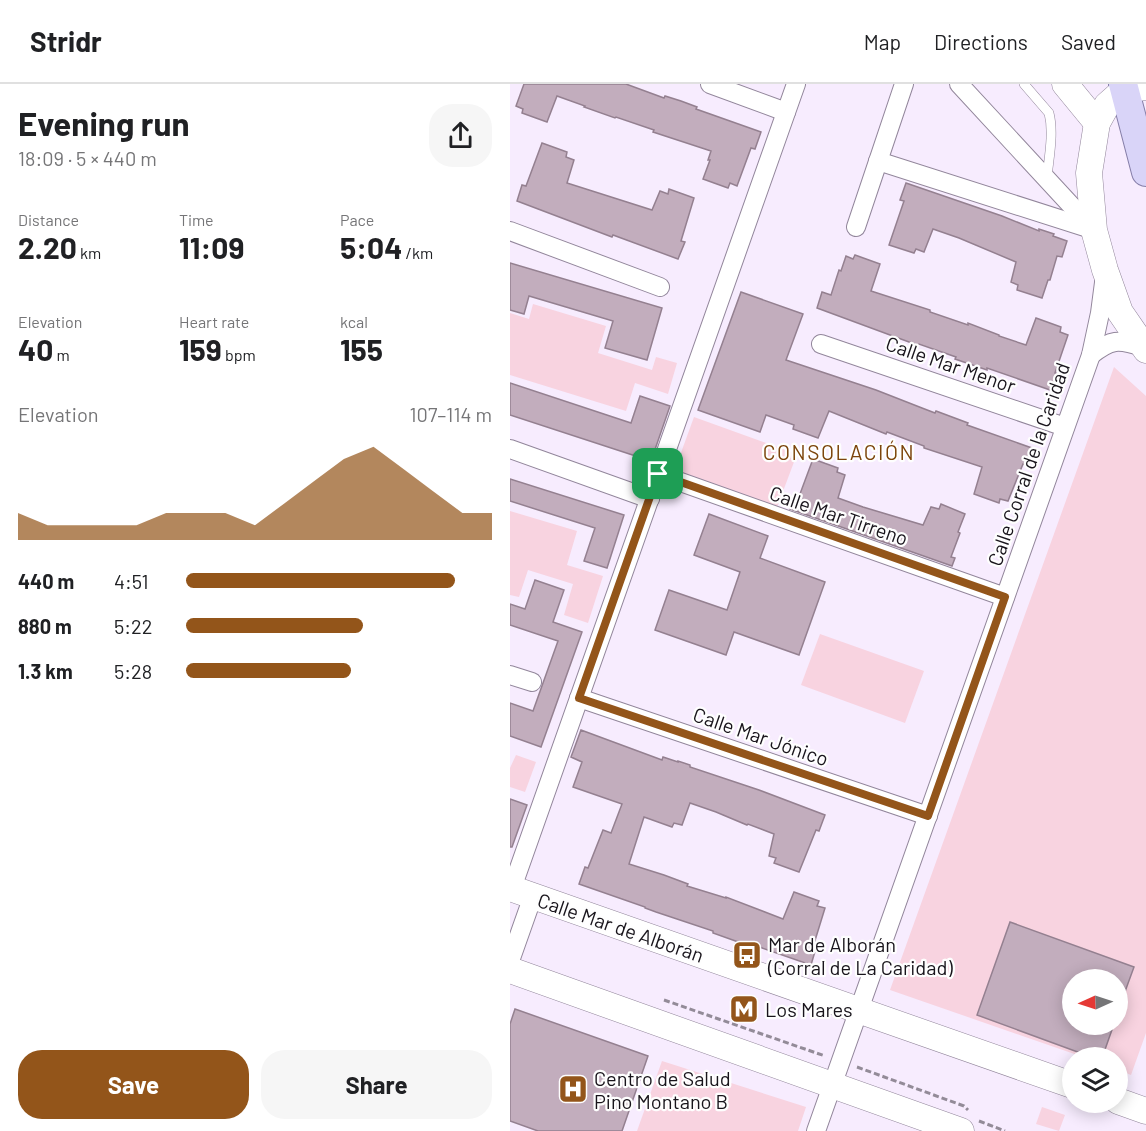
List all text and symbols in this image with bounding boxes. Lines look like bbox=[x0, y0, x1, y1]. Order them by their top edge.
text: Stridr bbox=[30, 24, 102, 58]
text: Map bbox=[864, 29, 901, 54]
text: Directions bbox=[934, 29, 1028, 54]
text: Saved bbox=[1061, 29, 1116, 54]
text: Evening run bbox=[18, 103, 190, 143]
button: share bbox=[429, 104, 492, 167]
text: 18:09 · 5 × 440 m bbox=[18, 146, 157, 170]
text: Distance bbox=[18, 210, 79, 229]
text: Time bbox=[179, 210, 214, 229]
text: Pace bbox=[340, 210, 374, 229]
text: 2.20 bbox=[18, 229, 77, 265]
text: 11:09 bbox=[179, 229, 244, 265]
text: 5:04 bbox=[340, 229, 402, 265]
text: km bbox=[77, 243, 101, 262]
text: /km bbox=[402, 243, 433, 262]
text: Elevation bbox=[18, 312, 82, 331]
text: Heart rate bbox=[179, 312, 249, 331]
text: kcal bbox=[340, 312, 368, 331]
text: 40 bbox=[18, 331, 53, 367]
text: 159 bbox=[179, 331, 222, 367]
text: 155 bbox=[340, 331, 383, 367]
street label: Calle Mar Menor bbox=[883, 331, 1019, 397]
text: m bbox=[53, 345, 70, 364]
text: bpm bbox=[222, 345, 256, 364]
street label: Calle Corral de la Caridad bbox=[982, 359, 1074, 569]
text: Elevation bbox=[18, 402, 99, 426]
text: 107–114 m bbox=[410, 402, 492, 426]
district label: CONSOLACIÓN bbox=[763, 439, 915, 464]
pin bbox=[632, 448, 683, 499]
icon: arrive bbox=[641, 457, 674, 490]
street label: Calle Mar Tirreno bbox=[767, 480, 911, 550]
text: 440 m bbox=[18, 569, 74, 593]
text: 4:51 bbox=[114, 569, 149, 593]
text: 880 m bbox=[18, 614, 72, 638]
text: 5:22 bbox=[114, 614, 153, 638]
text: 1.3 km bbox=[18, 659, 73, 683]
text: 5:28 bbox=[114, 659, 152, 683]
street label: Calle Mar Jónico bbox=[690, 702, 832, 770]
street label: Calle Mar de Alborán bbox=[535, 887, 707, 967]
place label: Mar de Alborán (Corral de La Caridad) bbox=[767, 932, 953, 979]
bus stop icon: Mar de Alborán (Corral de La Caridad) bbox=[731, 939, 763, 971]
north arrow bbox=[1062, 969, 1128, 1035]
map controls bbox=[1062, 969, 1128, 1113]
metro station icon: Los Mares bbox=[728, 993, 760, 1025]
place label: Los Mares bbox=[765, 997, 853, 1021]
button: layers bbox=[1062, 1047, 1128, 1113]
button: Save bbox=[18, 1050, 249, 1119]
button: Share bbox=[261, 1050, 492, 1119]
place label: Centro de Salud Pino Montano B bbox=[594, 1066, 731, 1113]
hospital icon: Centro de Salud Pino Montano B bbox=[557, 1073, 589, 1105]

